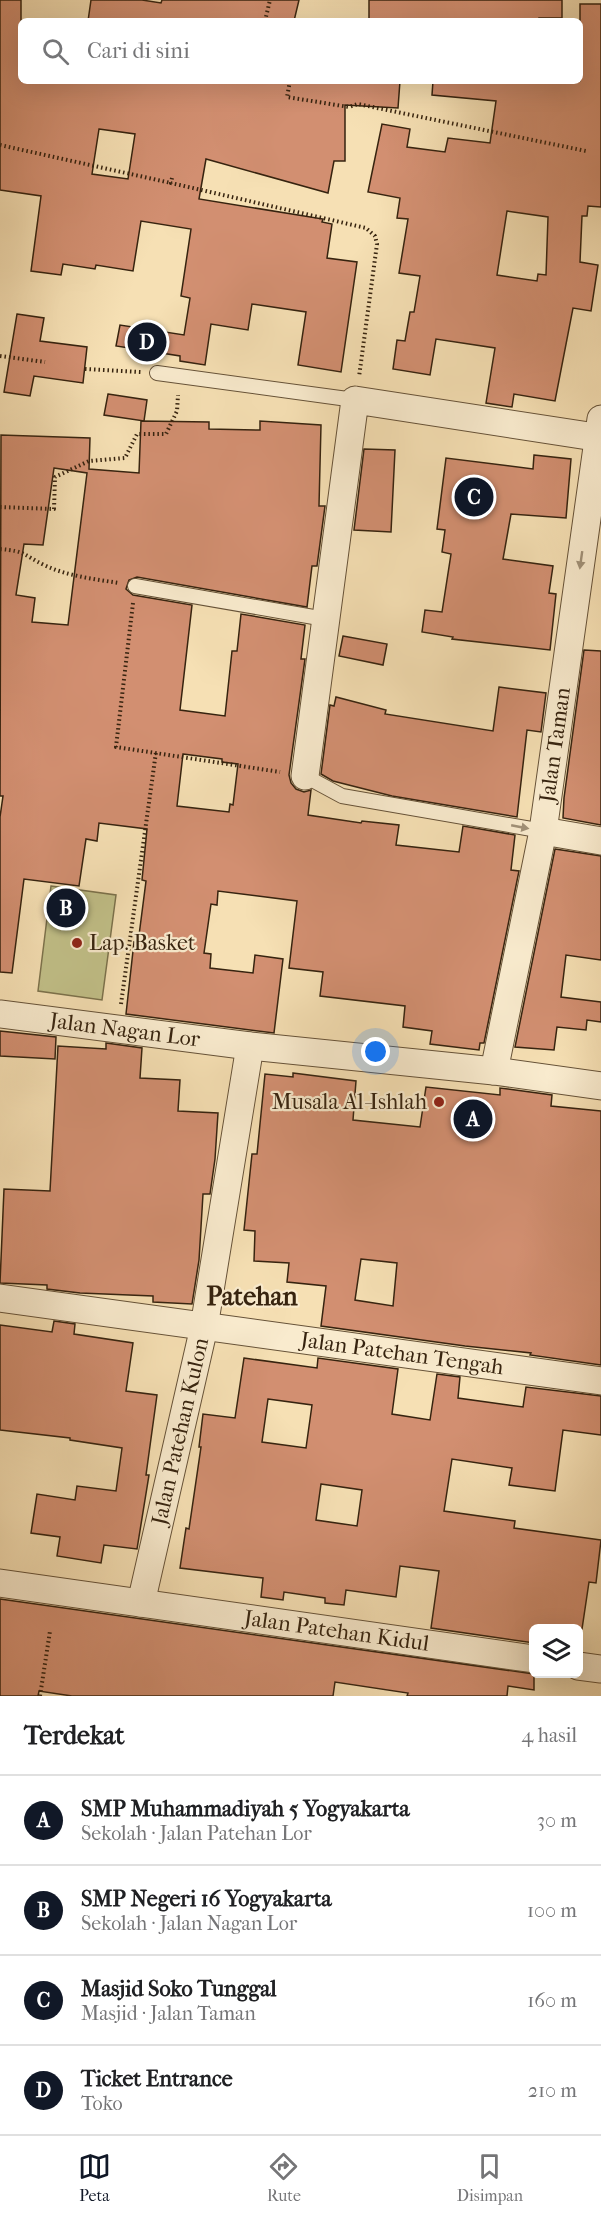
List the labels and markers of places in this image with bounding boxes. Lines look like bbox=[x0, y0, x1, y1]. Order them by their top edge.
pin: D bbox=[128, 320, 166, 364]
pin: C bbox=[454, 474, 494, 520]
pin: B bbox=[46, 886, 86, 930]
place label: Lap. Basket bbox=[89, 930, 196, 956]
marker: Lap. Basket bbox=[70, 936, 84, 950]
place label: Musala Al-Ishlah bbox=[272, 1089, 428, 1115]
marker: Musala Al-Ishlah bbox=[432, 1095, 446, 1109]
pin: A bbox=[454, 1096, 492, 1142]

